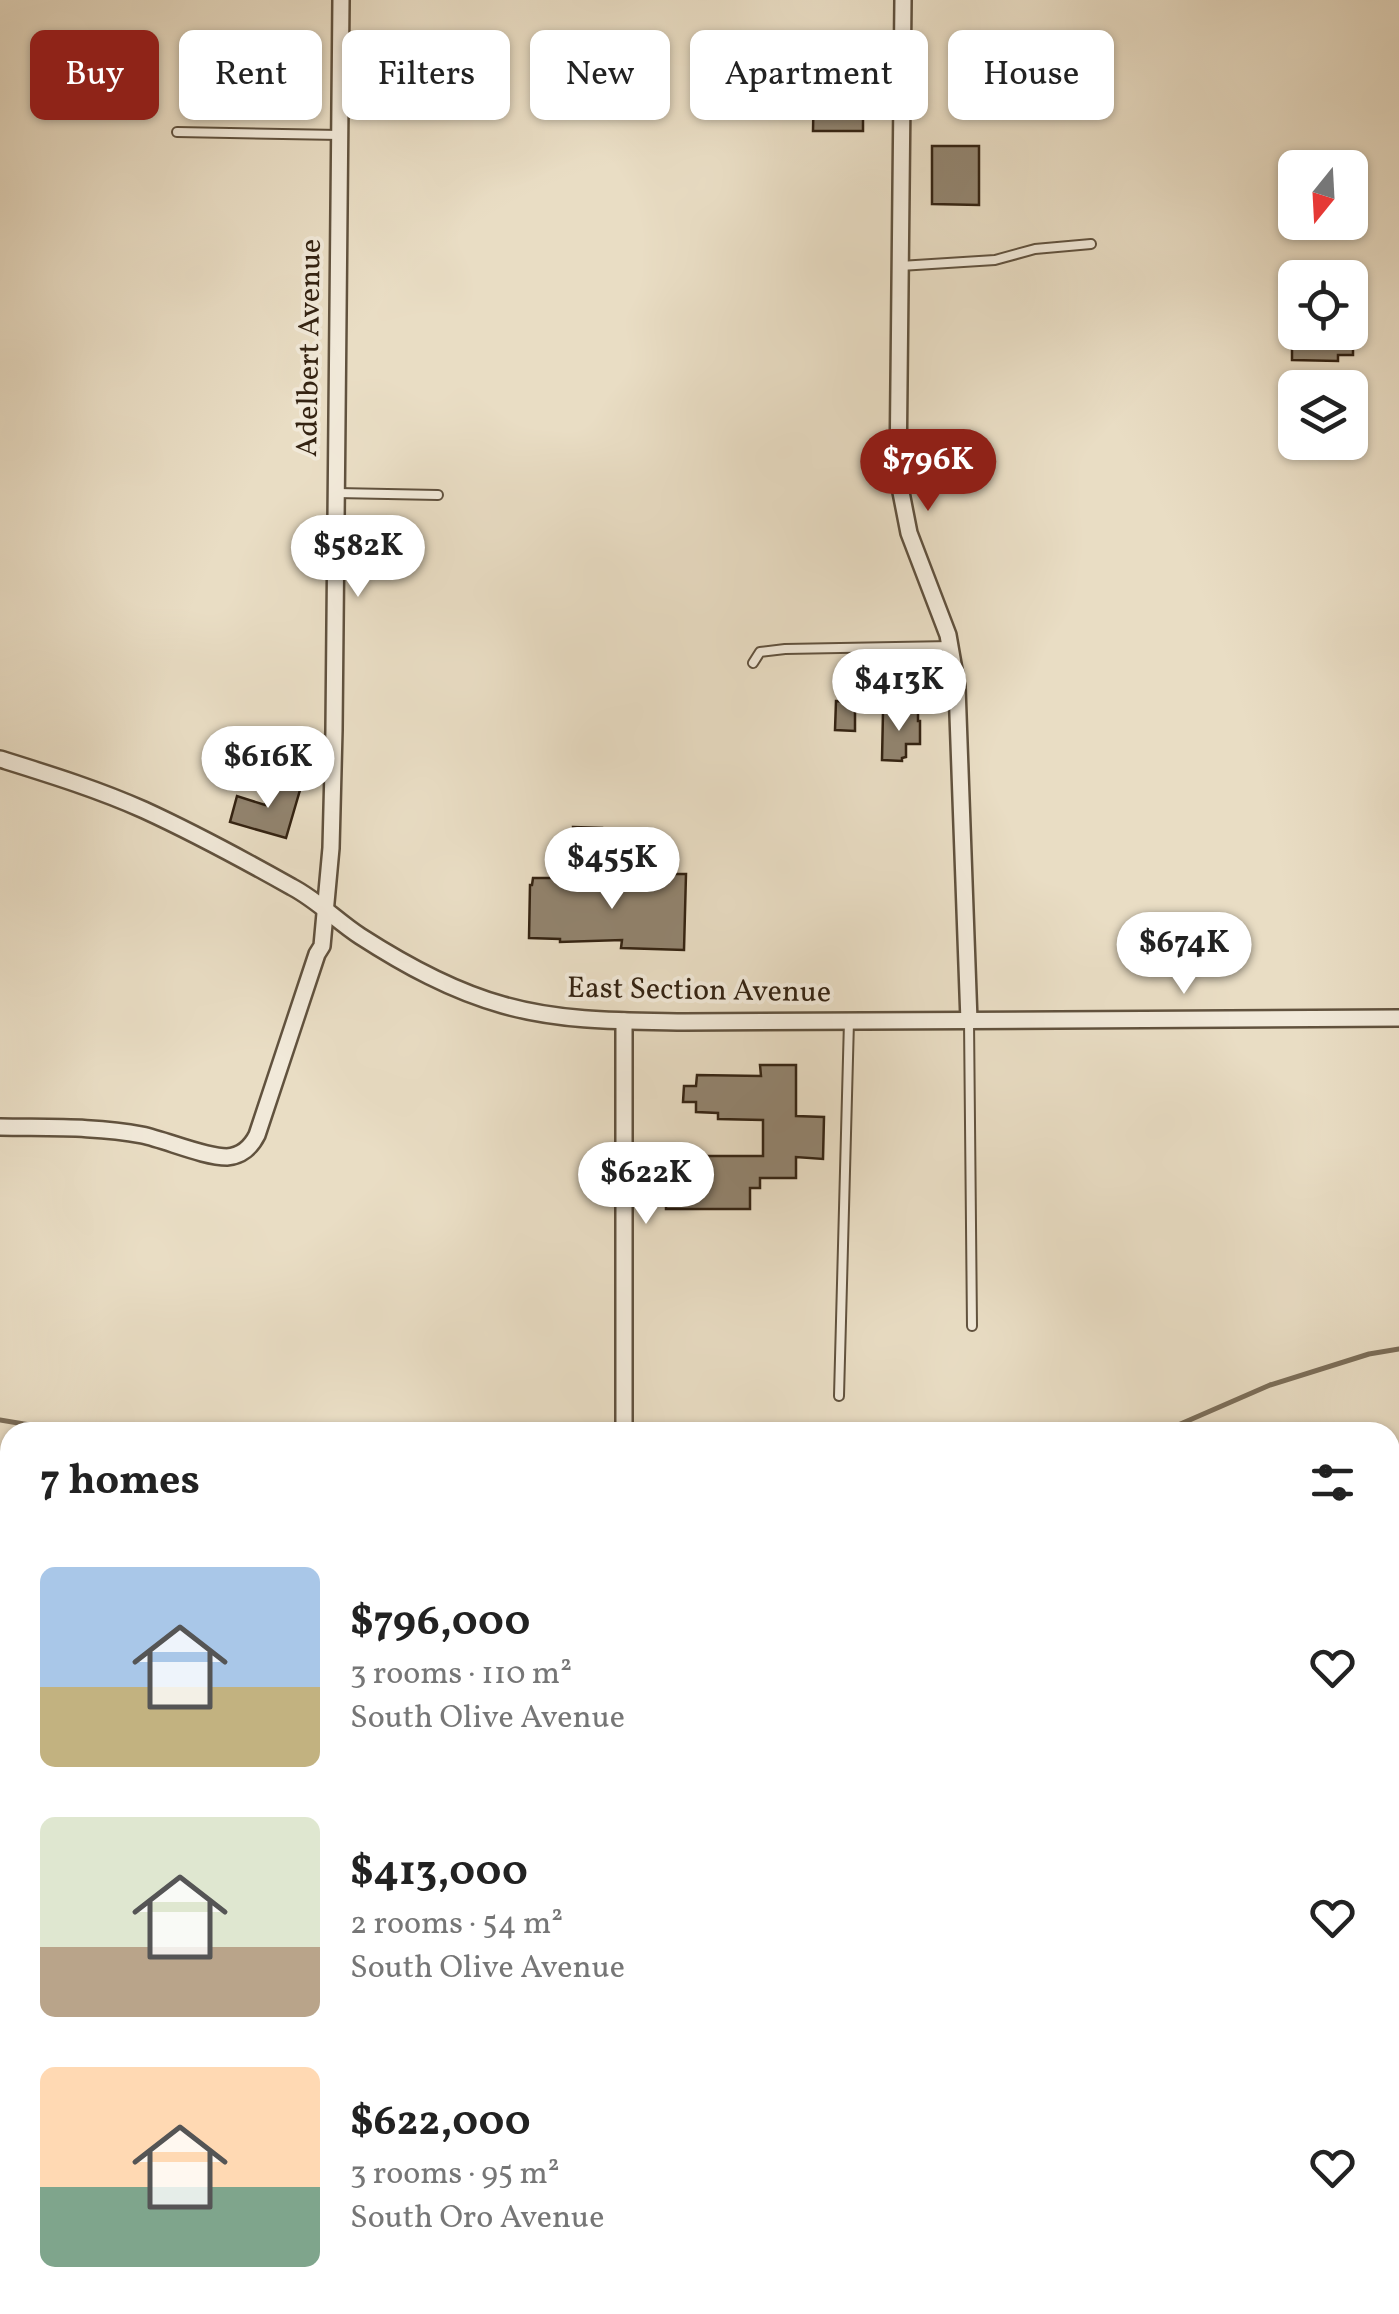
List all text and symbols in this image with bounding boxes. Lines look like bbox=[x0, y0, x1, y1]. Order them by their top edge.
chip: Buy bbox=[30, 30, 159, 120]
chip: Rent bbox=[179, 30, 322, 120]
chip: Filters bbox=[342, 30, 510, 120]
chip: New bbox=[530, 30, 670, 120]
chip: Apartment bbox=[690, 30, 928, 120]
chip: House bbox=[948, 30, 1114, 120]
north arrow bbox=[1278, 150, 1368, 240]
map controls bbox=[1278, 150, 1368, 460]
street label: Adelbert Avenue bbox=[287, 238, 333, 458]
button: locate bbox=[1278, 260, 1368, 350]
button: layers bbox=[1278, 370, 1368, 460]
pin: $796K bbox=[858, 429, 998, 514]
text: $796K bbox=[882, 439, 974, 483]
pin: $582K bbox=[288, 515, 428, 600]
text: $582K bbox=[313, 525, 403, 569]
pin: $413K bbox=[829, 649, 969, 734]
text: $413K bbox=[854, 659, 944, 703]
pin: $616K bbox=[198, 726, 338, 811]
text: $616K bbox=[223, 736, 313, 780]
pin: $455K bbox=[542, 827, 682, 912]
text: $455K bbox=[567, 837, 657, 881]
pin: $674K bbox=[1114, 912, 1254, 997]
text: $674K bbox=[1139, 922, 1229, 966]
street label: East Section Avenue bbox=[567, 968, 831, 1014]
pin: $622K bbox=[576, 1142, 716, 1227]
text: $622K bbox=[600, 1152, 692, 1196]
text: 7 homes bbox=[40, 1453, 200, 1512]
icon: filters bbox=[1305, 1455, 1360, 1510]
text: $796,000 bbox=[350, 1594, 530, 1653]
icon: home bbox=[120, 1607, 240, 1727]
icon: heart bbox=[1305, 1640, 1360, 1695]
text: 3 rooms · 110 m² bbox=[350, 1653, 572, 1697]
text: South Olive Avenue bbox=[350, 1697, 625, 1741]
text: $413,000 bbox=[350, 1844, 528, 1903]
icon: home bbox=[120, 1857, 240, 1977]
icon: heart bbox=[1305, 1890, 1360, 1945]
text: 2 rooms · 54 m² bbox=[350, 1903, 563, 1947]
text: South Olive Avenue bbox=[350, 1947, 625, 1991]
text: $622,000 bbox=[350, 2094, 531, 2153]
icon: home bbox=[120, 2107, 240, 2227]
icon: heart bbox=[1305, 2140, 1360, 2195]
text: 3 rooms · 95 m² bbox=[350, 2153, 560, 2197]
text: South Oro Avenue bbox=[350, 2197, 604, 2241]

